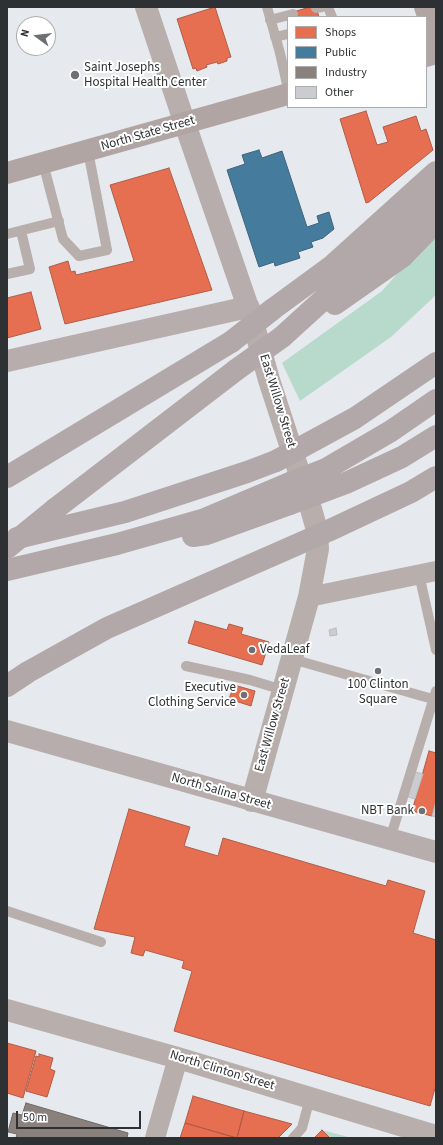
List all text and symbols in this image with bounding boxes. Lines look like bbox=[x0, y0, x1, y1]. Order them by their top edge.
north arrow bbox=[16, 16, 56, 56]
legend bbox=[287, 16, 427, 108]
text: Shops bbox=[325, 24, 356, 41]
text: N bbox=[17, 28, 33, 39]
text: Public bbox=[325, 44, 356, 61]
place label: Saint Josephs Hospital Health Center bbox=[84, 60, 207, 91]
text: Industry bbox=[325, 64, 367, 81]
marker: Saint Josephs Hospital Health Center bbox=[69, 69, 81, 81]
text: Other bbox=[325, 84, 354, 101]
street label: North State Street bbox=[99, 113, 197, 155]
street label: East Willow Street bbox=[255, 352, 299, 450]
place label: VedaLeaf bbox=[260, 642, 309, 658]
marker: VedaLeaf bbox=[247, 645, 257, 655]
marker: 100 Clinton Square bbox=[373, 666, 383, 676]
street label: East Willow Street bbox=[252, 676, 294, 774]
place label: 100 Clinton Square bbox=[347, 677, 409, 708]
place label: Executive Clothing Service bbox=[148, 680, 236, 711]
marker: Executive Clothing Service bbox=[239, 690, 249, 700]
street label: North Salina Street bbox=[169, 770, 273, 814]
place label: NBT Bank bbox=[361, 803, 414, 819]
marker: NBT Bank bbox=[417, 806, 427, 816]
street label: North Clinton Street bbox=[168, 1048, 276, 1094]
scale bar bbox=[18, 1103, 143, 1129]
text: 50 m bbox=[23, 1109, 47, 1126]

